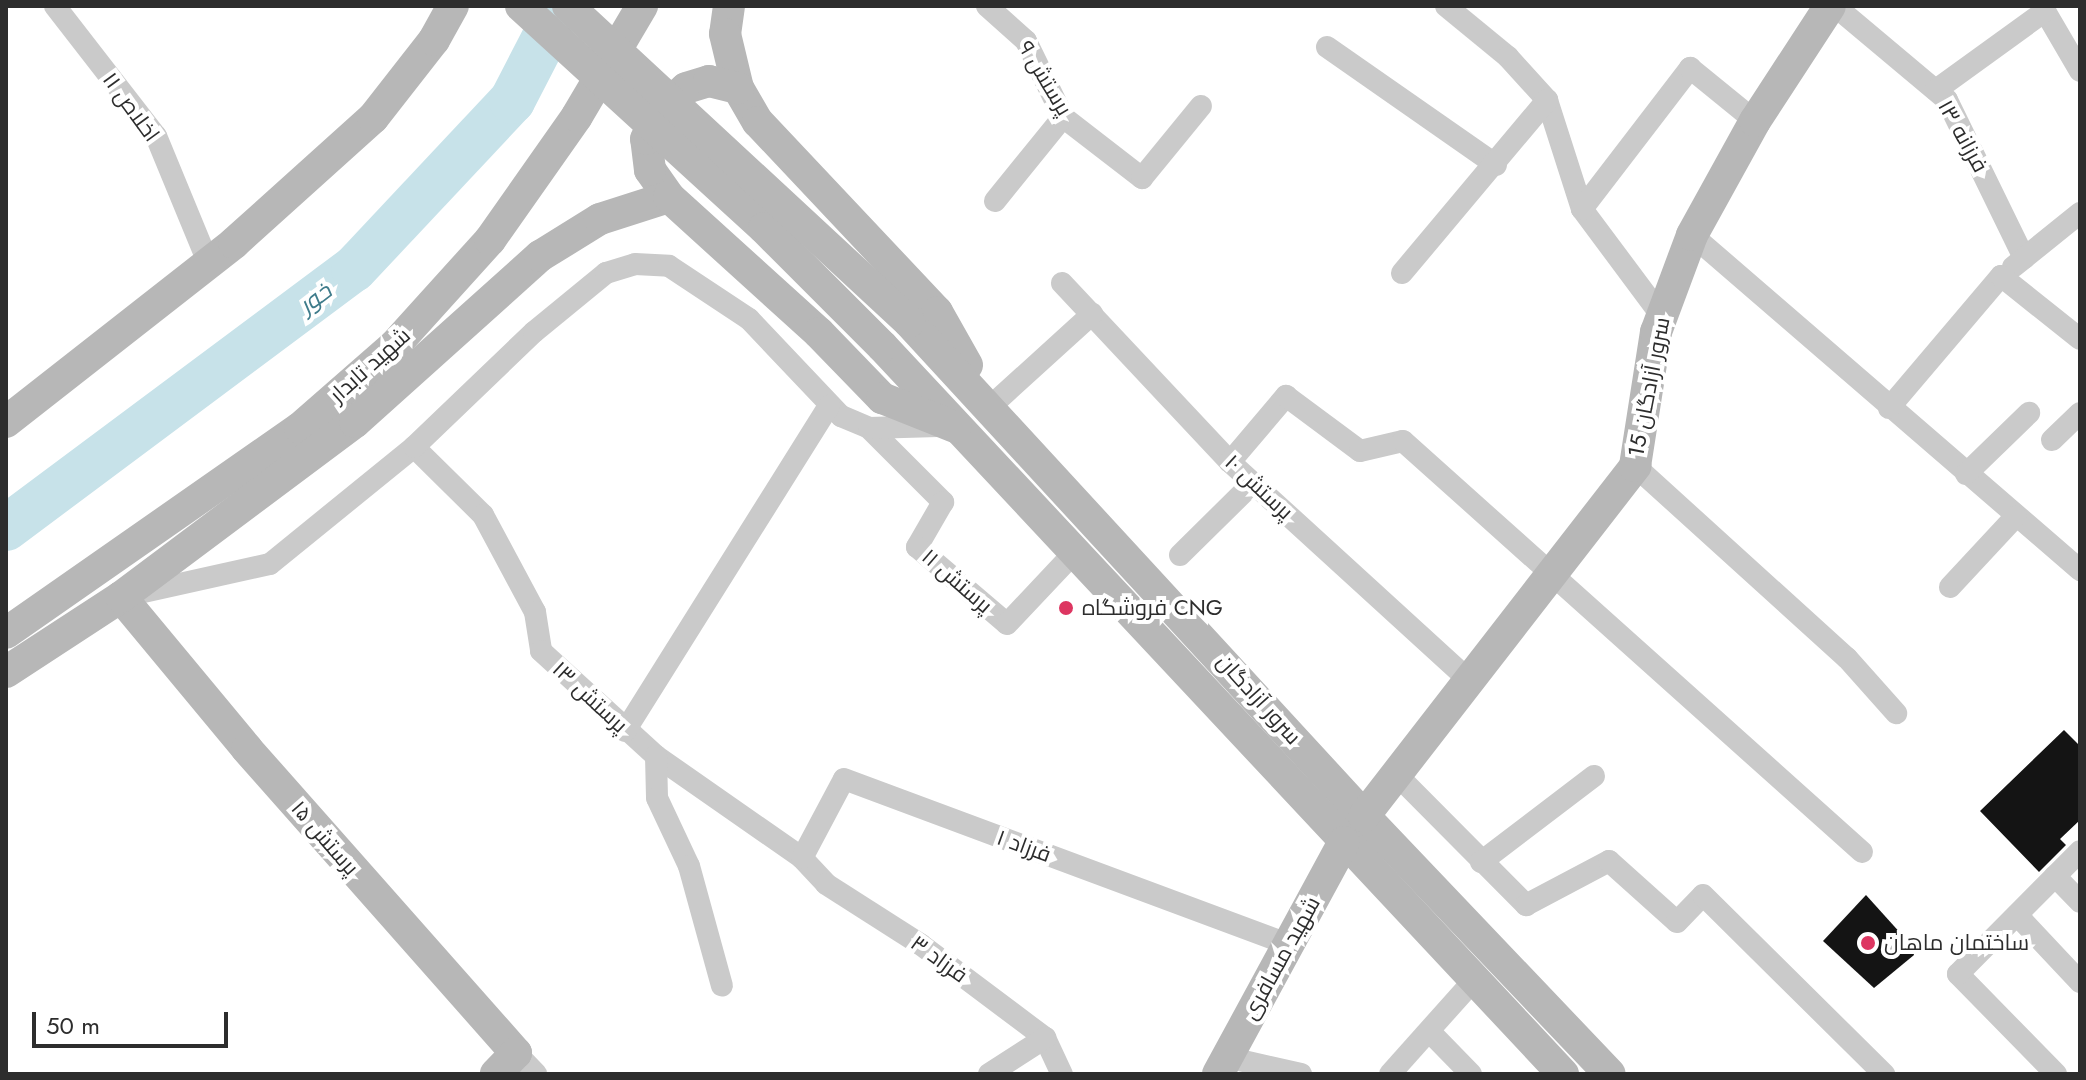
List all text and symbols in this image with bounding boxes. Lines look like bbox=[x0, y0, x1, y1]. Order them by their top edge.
street label: پرستش ۹ bbox=[1012, 36, 1078, 120]
street label: اخلاص ۱۱ bbox=[97, 67, 165, 147]
street label: فرزانه ۱۳ bbox=[1932, 95, 1994, 177]
water label: خور bbox=[293, 276, 337, 320]
street label: سرور آزادگان 15 bbox=[1623, 315, 1675, 459]
street label: شهید تابدار bbox=[324, 322, 416, 408]
street label: پرستش ۱۰ bbox=[1219, 449, 1299, 525]
street label: پرستش ۱۱ bbox=[916, 543, 998, 619]
place label: فروشگاه CNG bbox=[1082, 595, 1223, 621]
marker: فروشگاه CNG bbox=[1057, 599, 1075, 617]
street label: سرور آزادگان bbox=[1211, 648, 1307, 750]
street label: پرستش ۱۳ bbox=[547, 656, 633, 738]
street label: پرستش ۱۵ bbox=[286, 795, 364, 881]
street label: فرزاد ۱ bbox=[993, 824, 1055, 868]
street label: شهید مسافری bbox=[1236, 892, 1326, 1024]
street label: فرزاد ۳ bbox=[905, 930, 973, 988]
place label: ساختمان ماهان bbox=[1884, 930, 2029, 956]
marker: ساختمان ماهان bbox=[1859, 934, 1877, 952]
scale bar bbox=[36, 996, 232, 1046]
text: 50 m bbox=[46, 1008, 100, 1043]

